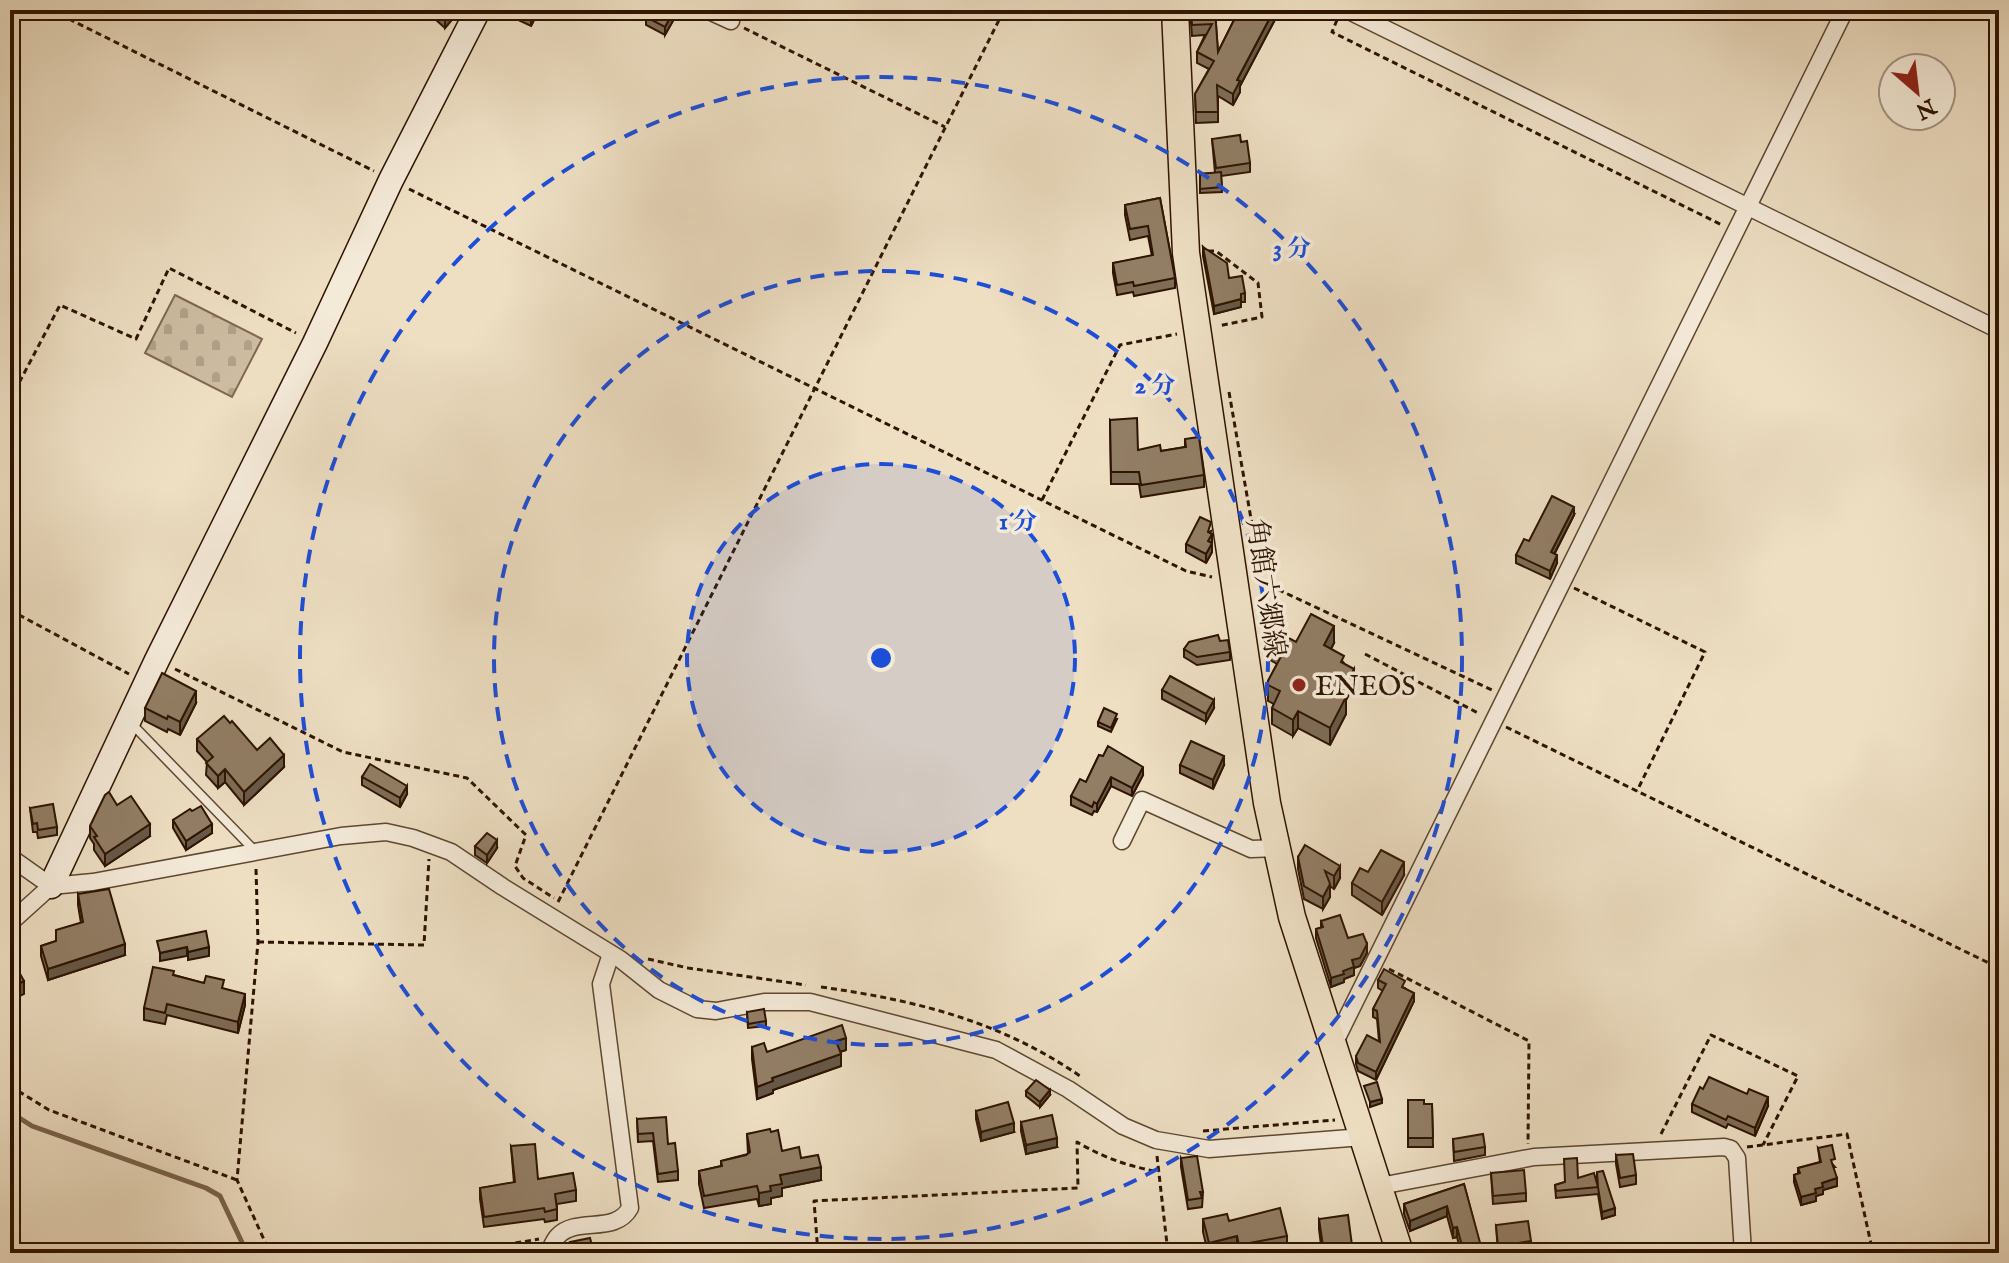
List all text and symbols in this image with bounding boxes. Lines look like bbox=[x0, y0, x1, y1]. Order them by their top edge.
north arrow bbox=[1877, 52, 1957, 132]
text: N bbox=[1910, 91, 1941, 125]
text: 3 分 bbox=[1273, 234, 1311, 265]
text: 2 分 bbox=[1135, 371, 1175, 402]
text: 1 分 bbox=[999, 507, 1037, 538]
street label: 角館六郷線 bbox=[1237, 517, 1292, 660]
centre of rings bbox=[867, 644, 895, 672]
place label: ENEOS bbox=[1315, 670, 1416, 705]
marker: ENEOS bbox=[1290, 676, 1308, 694]

